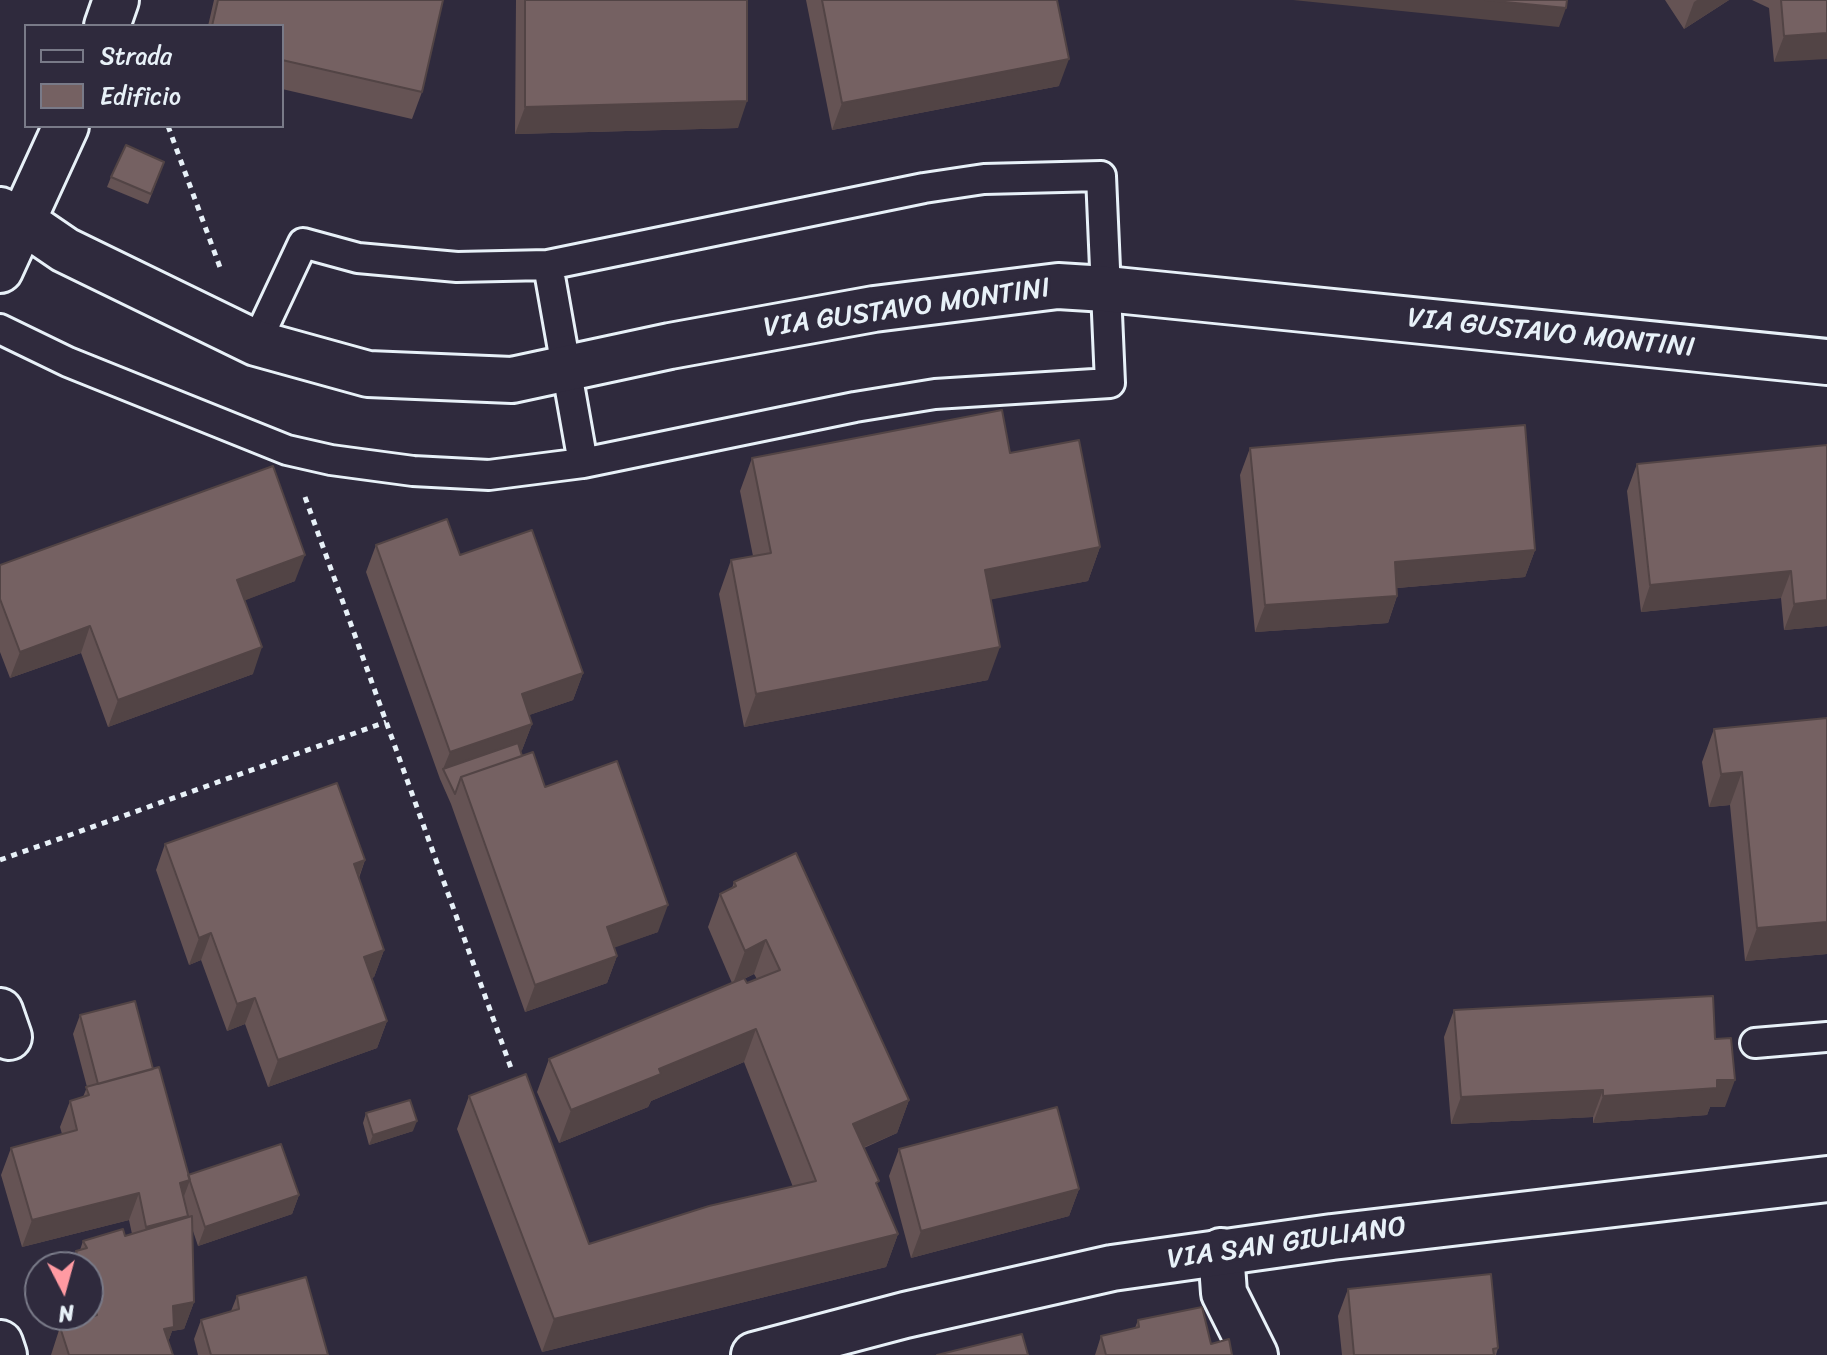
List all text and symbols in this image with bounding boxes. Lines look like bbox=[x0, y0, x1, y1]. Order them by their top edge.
legend bbox=[24, 24, 284, 128]
text: Strada bbox=[100, 35, 172, 77]
text: Edificio bbox=[100, 75, 181, 117]
street label: VIA GUSTAVO MONTINI bbox=[762, 272, 1052, 346]
street label: VIA GUSTAVO MONTINI bbox=[1406, 302, 1696, 366]
street label: VIA SAN GIULIANO bbox=[1165, 1211, 1409, 1277]
north arrow bbox=[24, 1251, 104, 1331]
text: N bbox=[57, 1293, 76, 1334]

